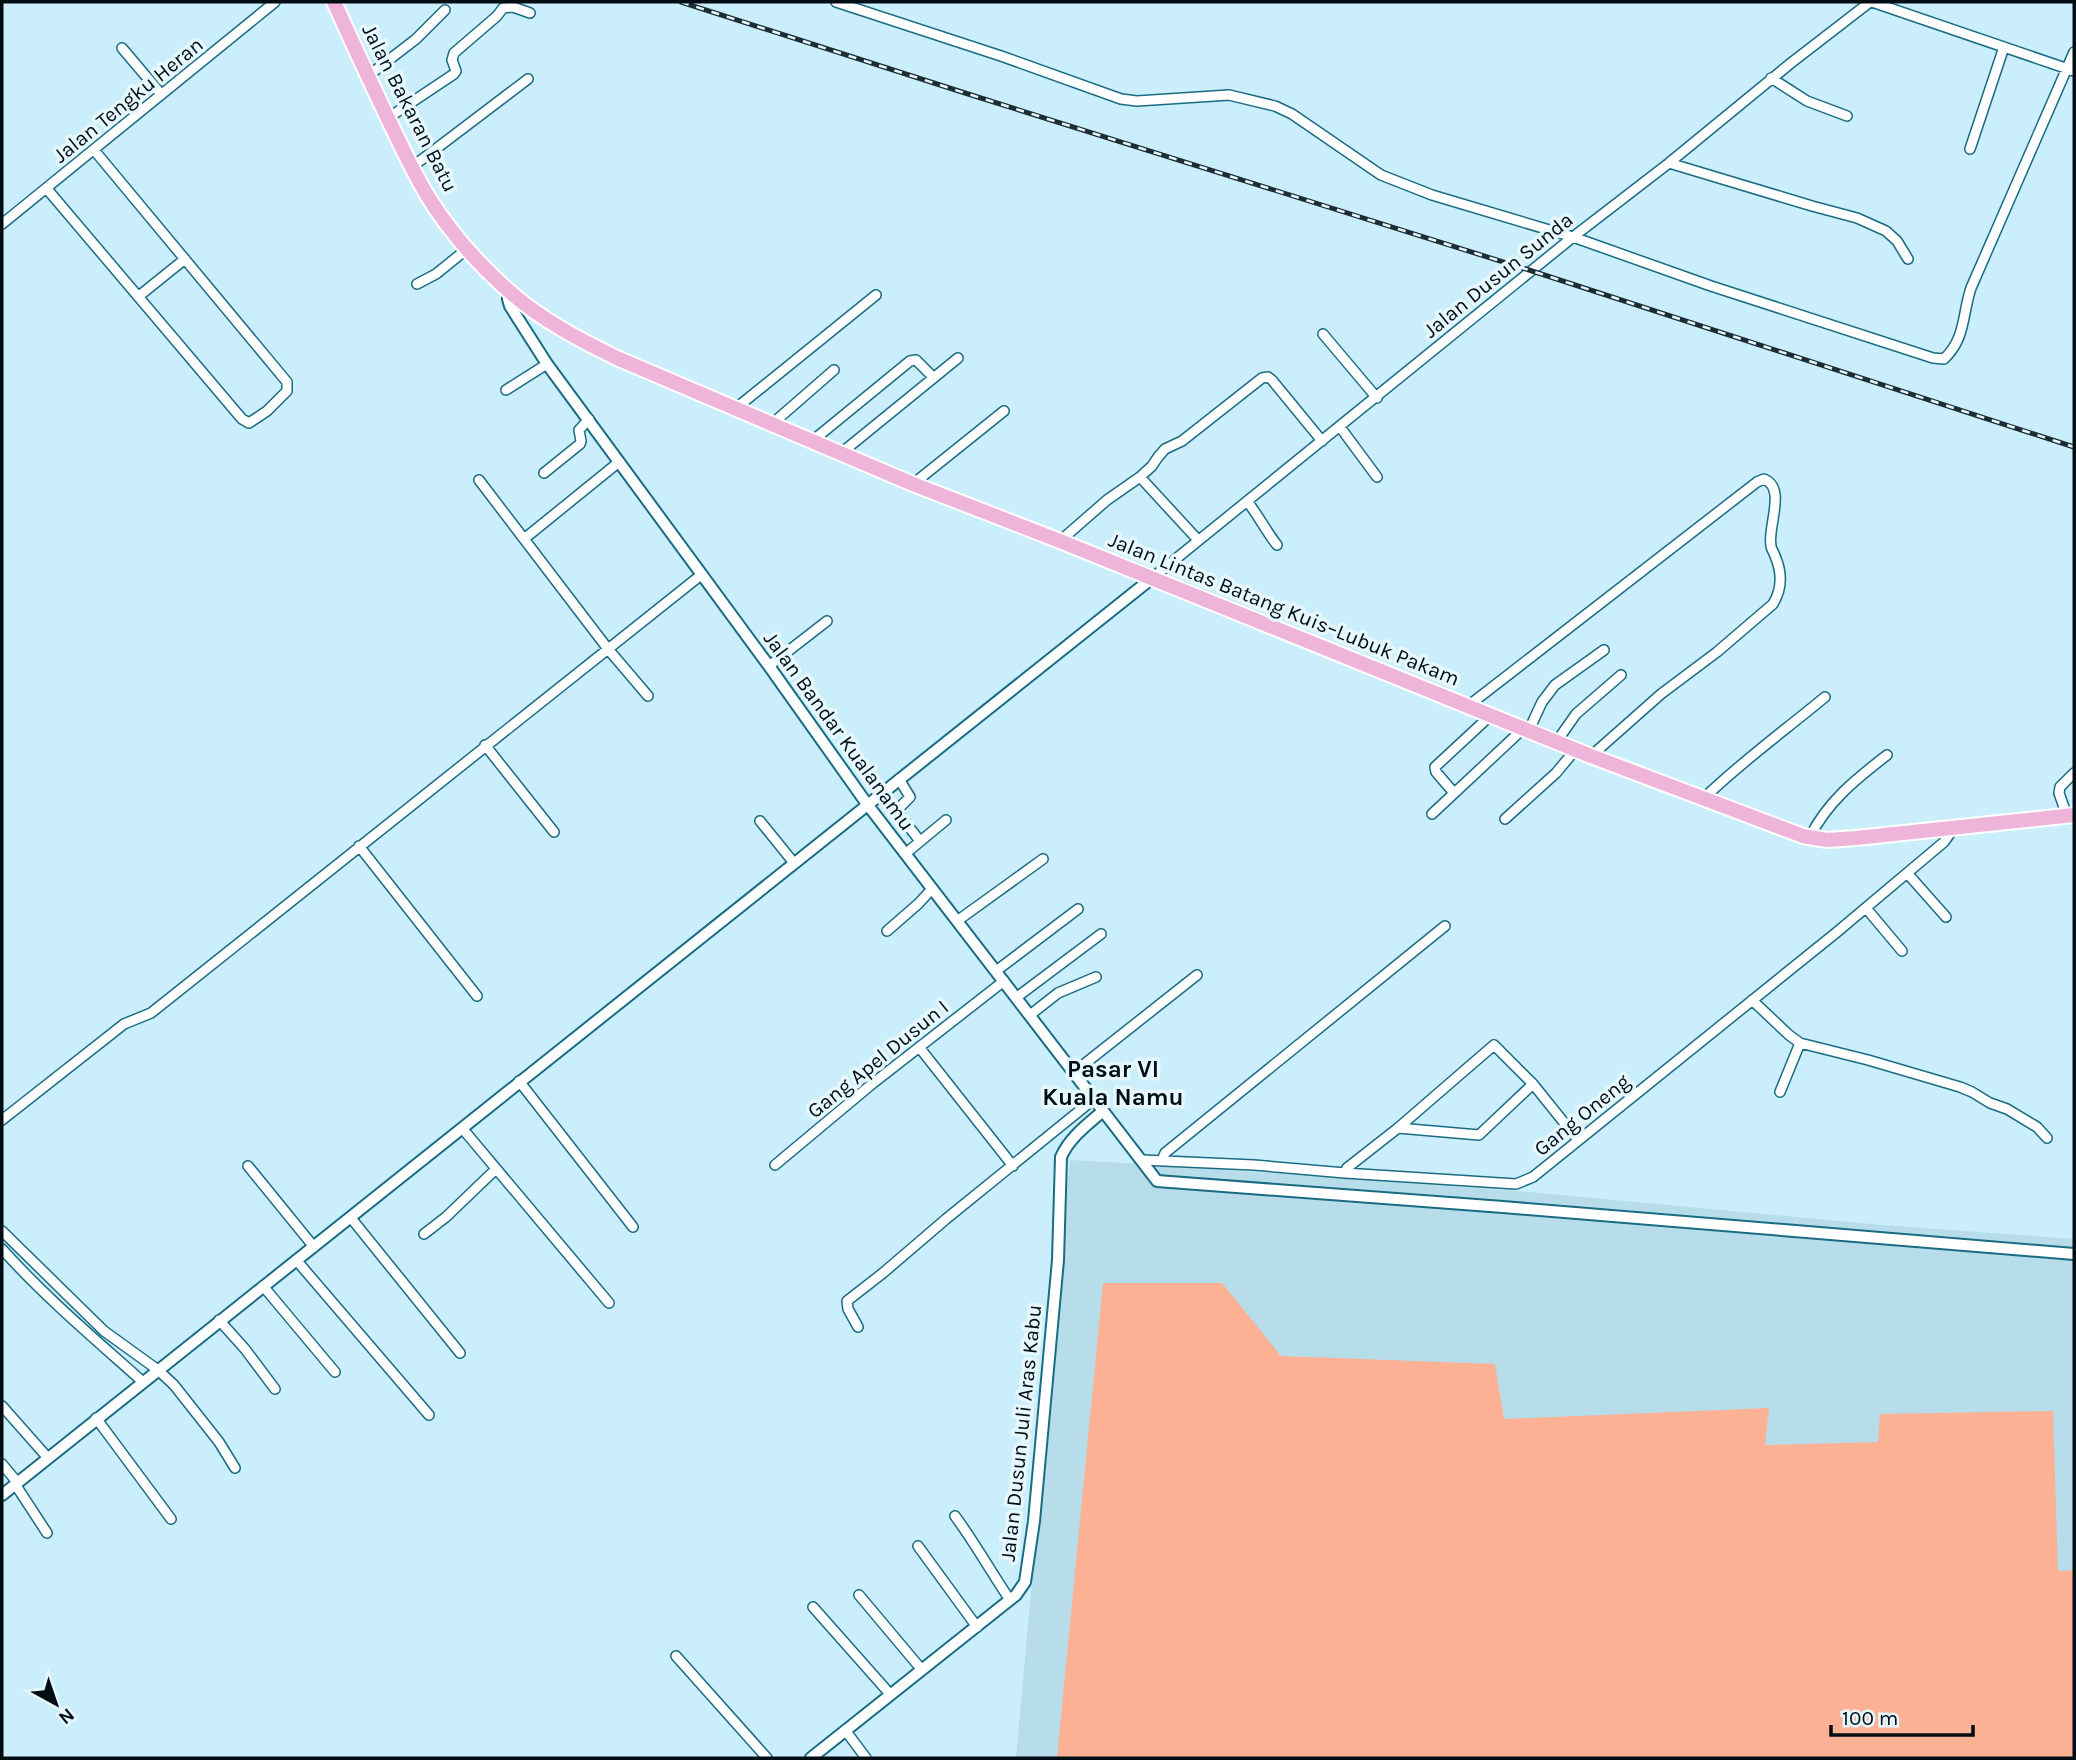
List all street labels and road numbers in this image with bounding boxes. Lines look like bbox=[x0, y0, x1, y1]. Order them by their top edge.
street label: Jalan Bakaran Batu bbox=[357, 20, 463, 196]
street label: Jalan Tengku Heran bbox=[48, 32, 208, 168]
street label: Jalan Dusun Sunda bbox=[1418, 207, 1578, 343]
street label: Jalan Lintas Batang Kuis–Lubuk Pakam bbox=[1105, 527, 1463, 691]
street label: Jalan Bandar Kualanamu bbox=[759, 627, 919, 835]
street label: Gang Apel Dusun I bbox=[803, 995, 953, 1123]
street label: Gang Oneng bbox=[1529, 1069, 1635, 1161]
street label: Jalan Dusun Juli Aras Kabu bbox=[996, 1303, 1046, 1563]

